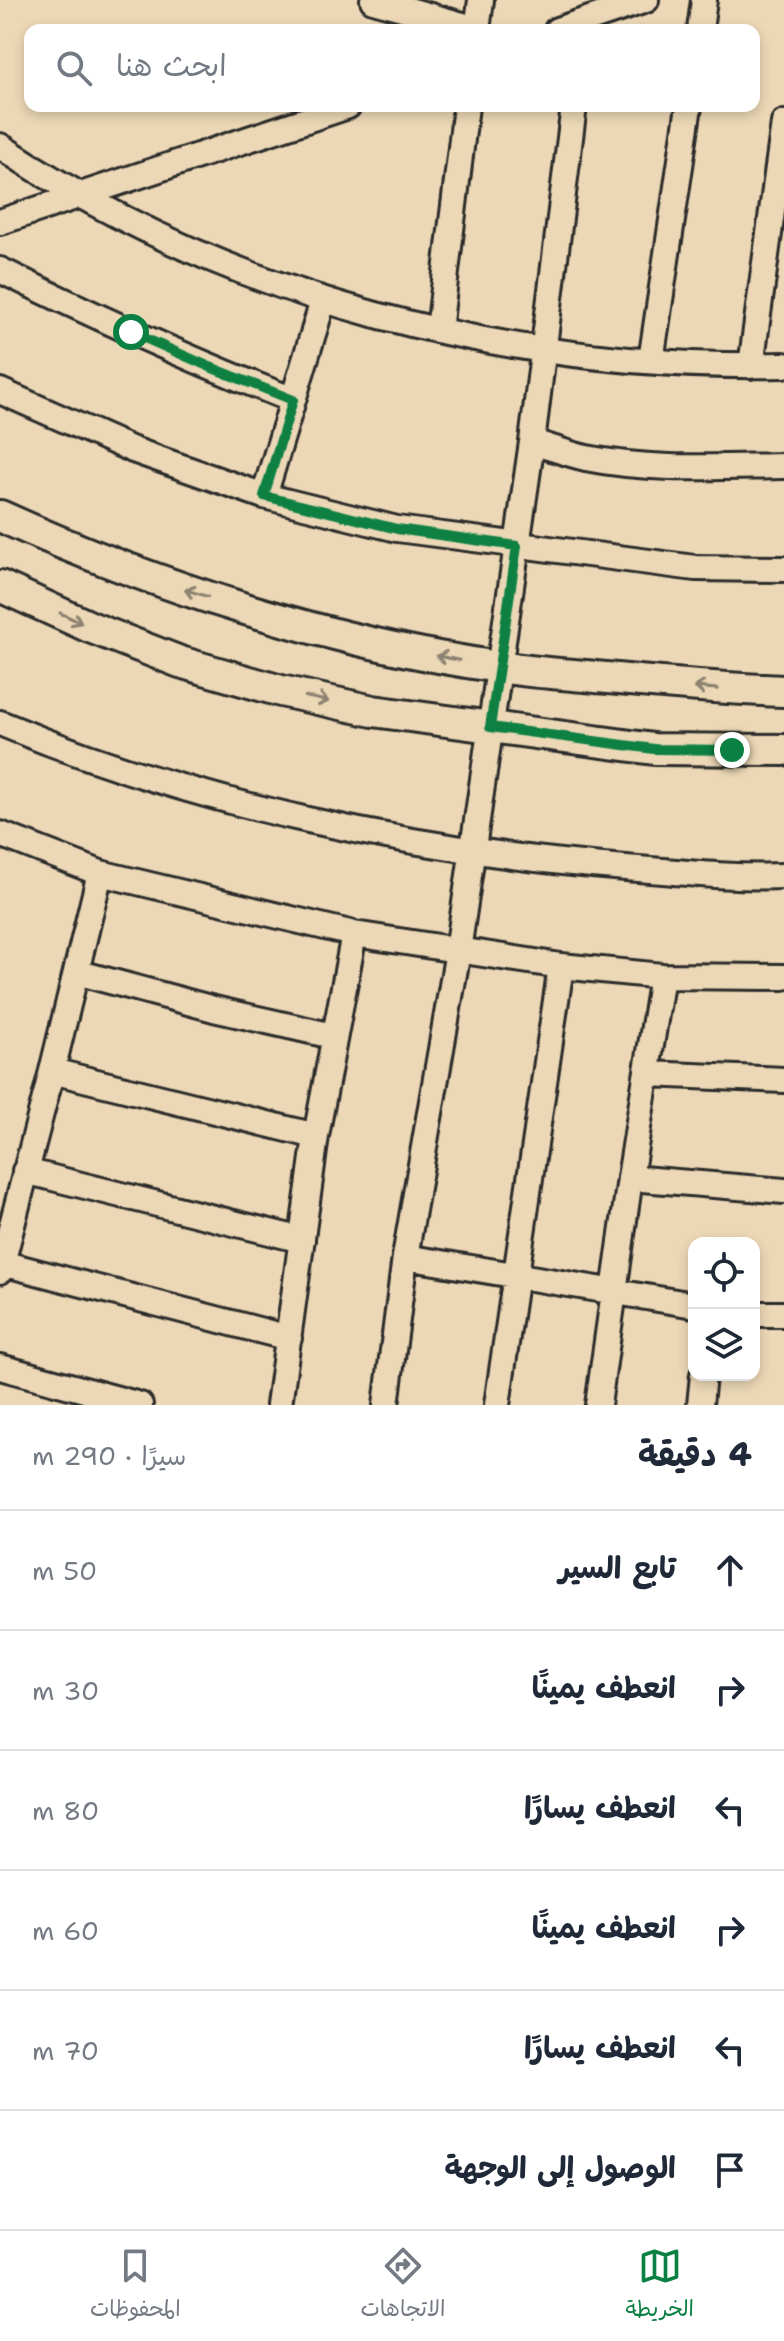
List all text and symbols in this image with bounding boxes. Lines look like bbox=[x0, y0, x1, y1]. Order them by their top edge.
search box bbox=[24, 24, 760, 112]
text: ابحث هنا bbox=[116, 45, 227, 86]
icon: search bbox=[52, 46, 96, 90]
route start bbox=[113, 314, 149, 350]
one-way arrow bbox=[184, 585, 210, 600]
one-way arrow bbox=[59, 611, 83, 626]
one-way arrow bbox=[436, 649, 461, 664]
one-way arrow bbox=[693, 680, 720, 695]
one-way arrow bbox=[304, 692, 330, 707]
route end bbox=[714, 732, 750, 768]
map controls bbox=[688, 1237, 760, 1381]
button: locate bbox=[688, 1237, 760, 1309]
button: layers bbox=[688, 1309, 760, 1381]
text: 4 دقيقة bbox=[638, 1431, 752, 1477]
text: سيرًا · 290 m bbox=[32, 1438, 186, 1473]
text: تابع السير bbox=[559, 1547, 676, 1588]
icon: ahead bbox=[708, 1548, 752, 1592]
text: 50 m bbox=[32, 1553, 97, 1588]
text: انعطف يمينًا bbox=[532, 1667, 676, 1708]
icon: right bbox=[708, 1668, 752, 1712]
text: 30 m bbox=[32, 1673, 99, 1708]
text: انعطف يسارًا bbox=[524, 1787, 676, 1828]
icon: left bbox=[708, 1788, 752, 1832]
text: 80 m bbox=[32, 1793, 99, 1828]
text: انعطف يمينًا bbox=[532, 1907, 676, 1948]
icon: right bbox=[708, 1908, 752, 1952]
text: 60 m bbox=[32, 1913, 99, 1948]
text: انعطف يسارًا bbox=[524, 2027, 676, 2068]
icon: left bbox=[708, 2028, 752, 2072]
text: 70 m bbox=[32, 2033, 99, 2068]
text: الوصول إلى الوجهة bbox=[444, 2147, 676, 2188]
icon: arrive bbox=[708, 2148, 752, 2192]
tab: المحفوظات bbox=[90, 2244, 181, 2328]
tab: الاتجاهات bbox=[360, 2244, 445, 2328]
tab: الخريطة bbox=[625, 2244, 694, 2328]

